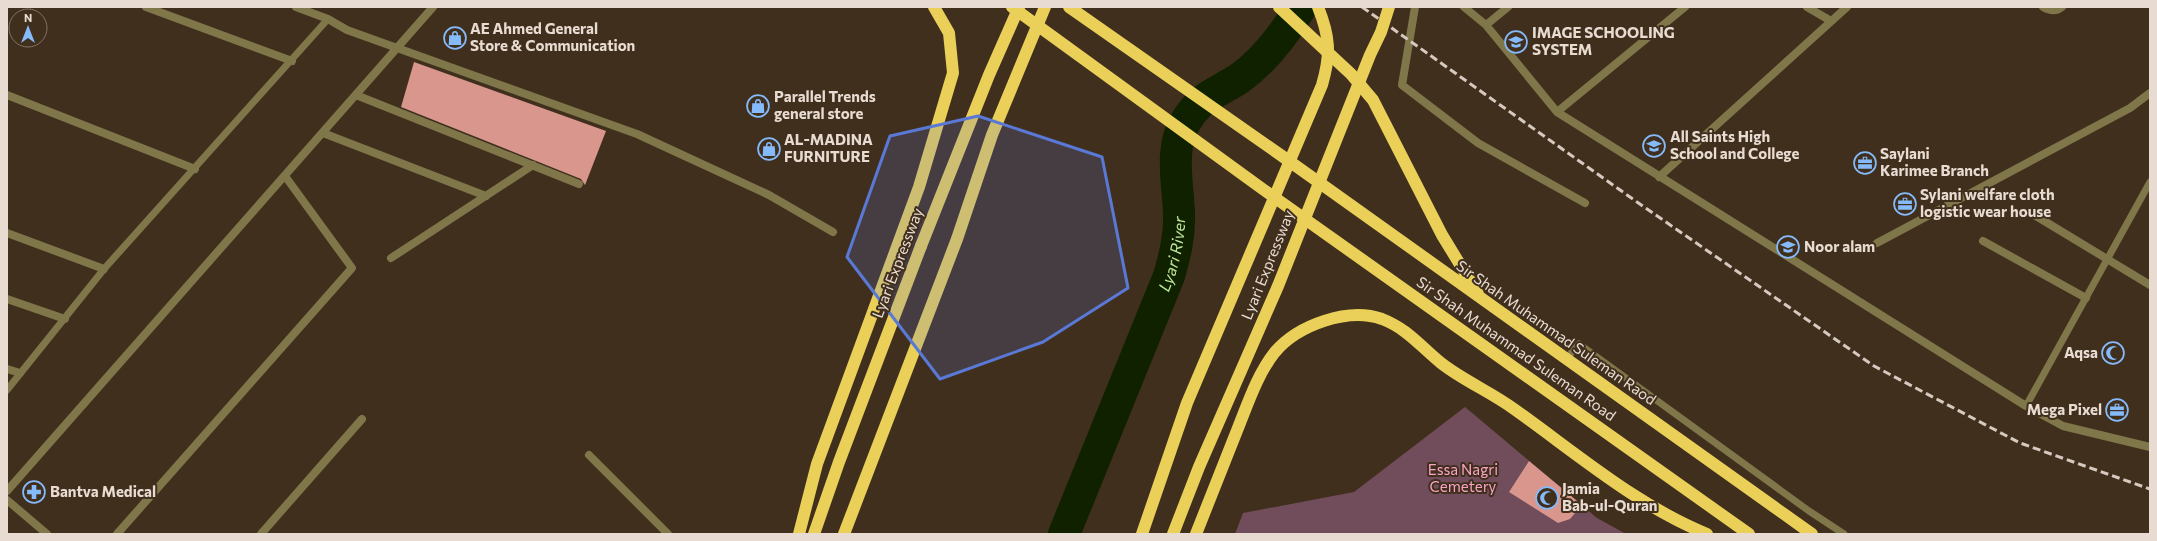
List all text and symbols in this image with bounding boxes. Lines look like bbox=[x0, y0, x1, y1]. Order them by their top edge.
north arrow bbox=[8, 8, 48, 48]
text: N bbox=[24, 11, 32, 24]
place label: AE Ahmed General Store & Communication bbox=[470, 19, 635, 54]
place label: IMAGE SCHOOLING SYSTEM bbox=[1532, 23, 1675, 58]
shop icon: AE Ahmed General Store & Communication bbox=[442, 25, 468, 51]
school or university icon: IMAGE SCHOOLING SYSTEM bbox=[1503, 29, 1529, 55]
place label: Parallel Trends general store bbox=[774, 87, 876, 122]
shop icon: Parallel Trends general store bbox=[745, 93, 771, 119]
place label: All Saints High School and College bbox=[1670, 127, 1799, 162]
place label: AL-MADINA FURNITURE bbox=[784, 130, 873, 165]
school or university icon: All Saints High School and College bbox=[1641, 133, 1667, 159]
shop icon: AL-MADINA FURNITURE bbox=[756, 136, 782, 162]
place label: Saylani Karimee Branch bbox=[1880, 144, 1989, 179]
office icon: Saylani Karimee Branch bbox=[1852, 150, 1878, 176]
place label: Sylani welfare cloth logistic wear house bbox=[1920, 185, 2055, 220]
office icon: Sylani welfare cloth logistic wear house bbox=[1892, 191, 1918, 217]
street label: Lyari Expressway bbox=[868, 205, 926, 320]
street label: Lyari Expressway bbox=[1237, 207, 1297, 322]
water label: Lyari River bbox=[1154, 216, 1188, 294]
school or university icon: Noor alam bbox=[1775, 234, 1801, 260]
place label: Noor alam bbox=[1804, 237, 1875, 255]
street label: Sir Shah Muhammad Suleman Raod bbox=[1453, 256, 1660, 408]
street label: Sir Shah Muhammad Suleman Road bbox=[1413, 272, 1620, 424]
mosque icon: Aqsa bbox=[2100, 340, 2126, 366]
place label: Aqsa bbox=[2064, 343, 2098, 361]
office icon: Mega Pixel bbox=[2104, 397, 2130, 423]
place label: Mega Pixel bbox=[2027, 400, 2102, 418]
park label: Essa Nagri Cemetery bbox=[1428, 460, 1498, 495]
pharmacy icon: Bantva Medical bbox=[21, 479, 47, 505]
place label: Jamia Bab-ul-Quran bbox=[1562, 479, 1658, 514]
place label: Bantva Medical bbox=[50, 482, 156, 500]
mosque icon: Jamia Bab-ul-Quran bbox=[1534, 485, 1560, 511]

